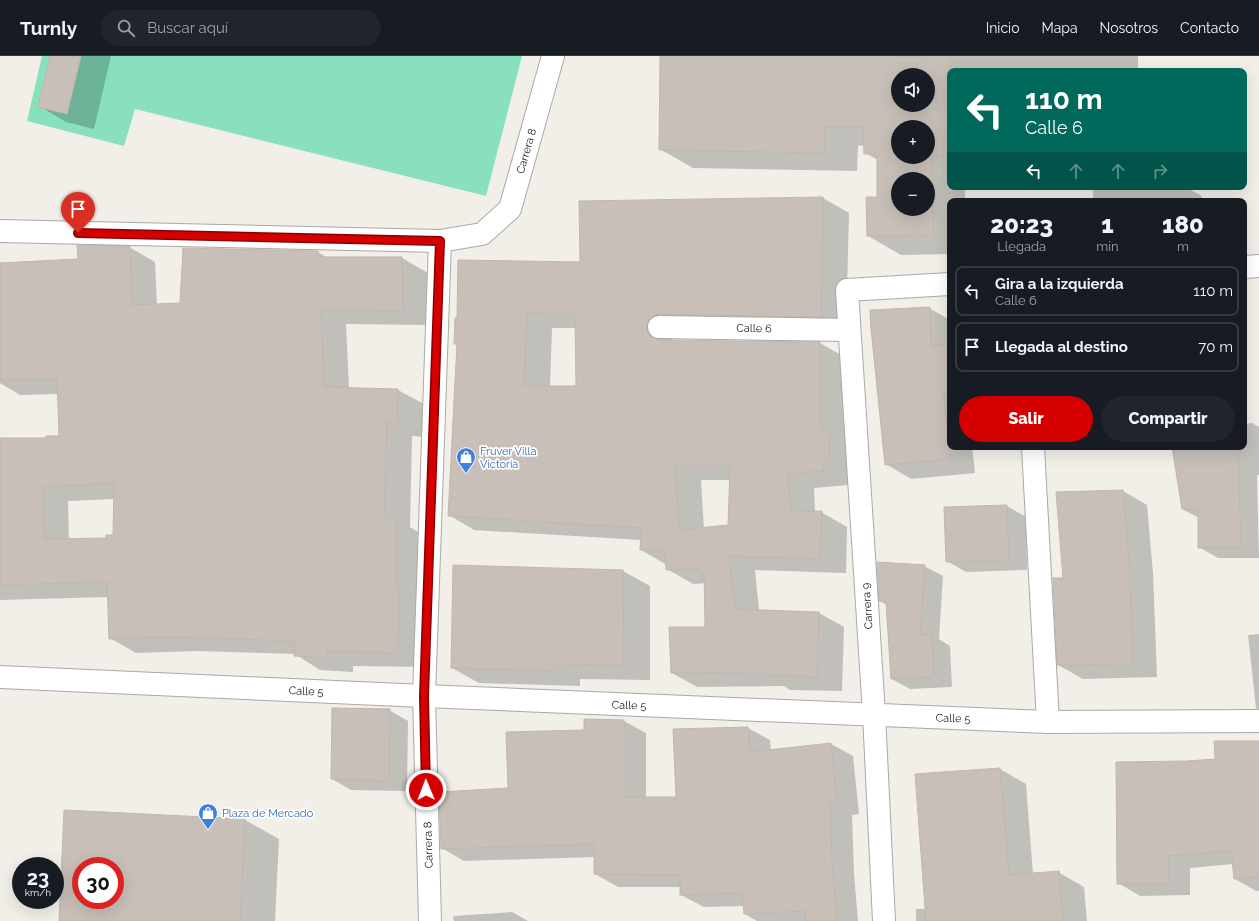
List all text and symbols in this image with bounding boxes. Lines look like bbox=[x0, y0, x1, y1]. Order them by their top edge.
search box bbox=[101, 10, 381, 46]
text: Turnly bbox=[20, 17, 77, 39]
icon: search bbox=[115, 17, 137, 39]
text: Buscar aquí bbox=[147, 19, 228, 37]
text: Inicio bbox=[986, 20, 1019, 36]
text: Mapa bbox=[1041, 20, 1078, 36]
text: Nosotros bbox=[1100, 20, 1158, 36]
text: Contacto bbox=[1180, 20, 1239, 36]
map controls bbox=[891, 68, 935, 216]
button: sound bbox=[891, 68, 935, 112]
text: 110 m bbox=[1025, 83, 1103, 116]
icon: left bbox=[959, 84, 1011, 136]
text: Calle 6 bbox=[1025, 117, 1083, 138]
button: + bbox=[891, 120, 935, 164]
street label: Carrera 8 bbox=[514, 127, 539, 175]
icon: left bbox=[1023, 160, 1045, 182]
icon: ahead bbox=[1065, 160, 1087, 182]
icon: ahead bbox=[1107, 160, 1129, 182]
icon: right bbox=[1149, 160, 1171, 182]
button: − bbox=[891, 172, 935, 216]
pin bbox=[61, 192, 95, 233]
icon: arrive bbox=[67, 198, 89, 220]
text: 20:23 bbox=[990, 210, 1053, 239]
text: 1 bbox=[1101, 210, 1114, 239]
text: 180 bbox=[1162, 210, 1204, 239]
text: Llegada bbox=[997, 239, 1046, 254]
text: min bbox=[1096, 239, 1119, 254]
text: m bbox=[1177, 239, 1189, 254]
text: Gira a la izquierda bbox=[995, 275, 1124, 293]
icon: left bbox=[961, 280, 983, 302]
text: 110 m bbox=[1193, 282, 1233, 300]
text: Calle 6 bbox=[995, 293, 1037, 308]
street label: Calle 6 bbox=[736, 322, 772, 335]
icon: arrive bbox=[961, 336, 983, 358]
text: Llegada al destino bbox=[995, 338, 1128, 356]
text: 70 m bbox=[1198, 338, 1233, 356]
button: Salir bbox=[959, 396, 1093, 442]
button: Compartir bbox=[1101, 396, 1235, 442]
place label: Fruver Villa Victoria bbox=[480, 445, 536, 471]
shop icon: Fruver Villa Victoria bbox=[455, 446, 477, 474]
street label: Carrera 9 bbox=[859, 582, 876, 630]
street label: Calle 5 bbox=[288, 684, 324, 699]
street label: Calle 5 bbox=[611, 698, 647, 713]
street label: Calle 5 bbox=[935, 711, 971, 726]
position arrow bbox=[405, 769, 447, 811]
shop icon: Plaza de Mercado bbox=[197, 802, 219, 830]
place label: Plaza de Mercado bbox=[222, 807, 314, 820]
street label: Carrera 8 bbox=[421, 821, 436, 869]
speed limit sign: 30 bbox=[72, 857, 124, 909]
text: 23 bbox=[27, 866, 49, 890]
text: km/h bbox=[25, 887, 51, 898]

